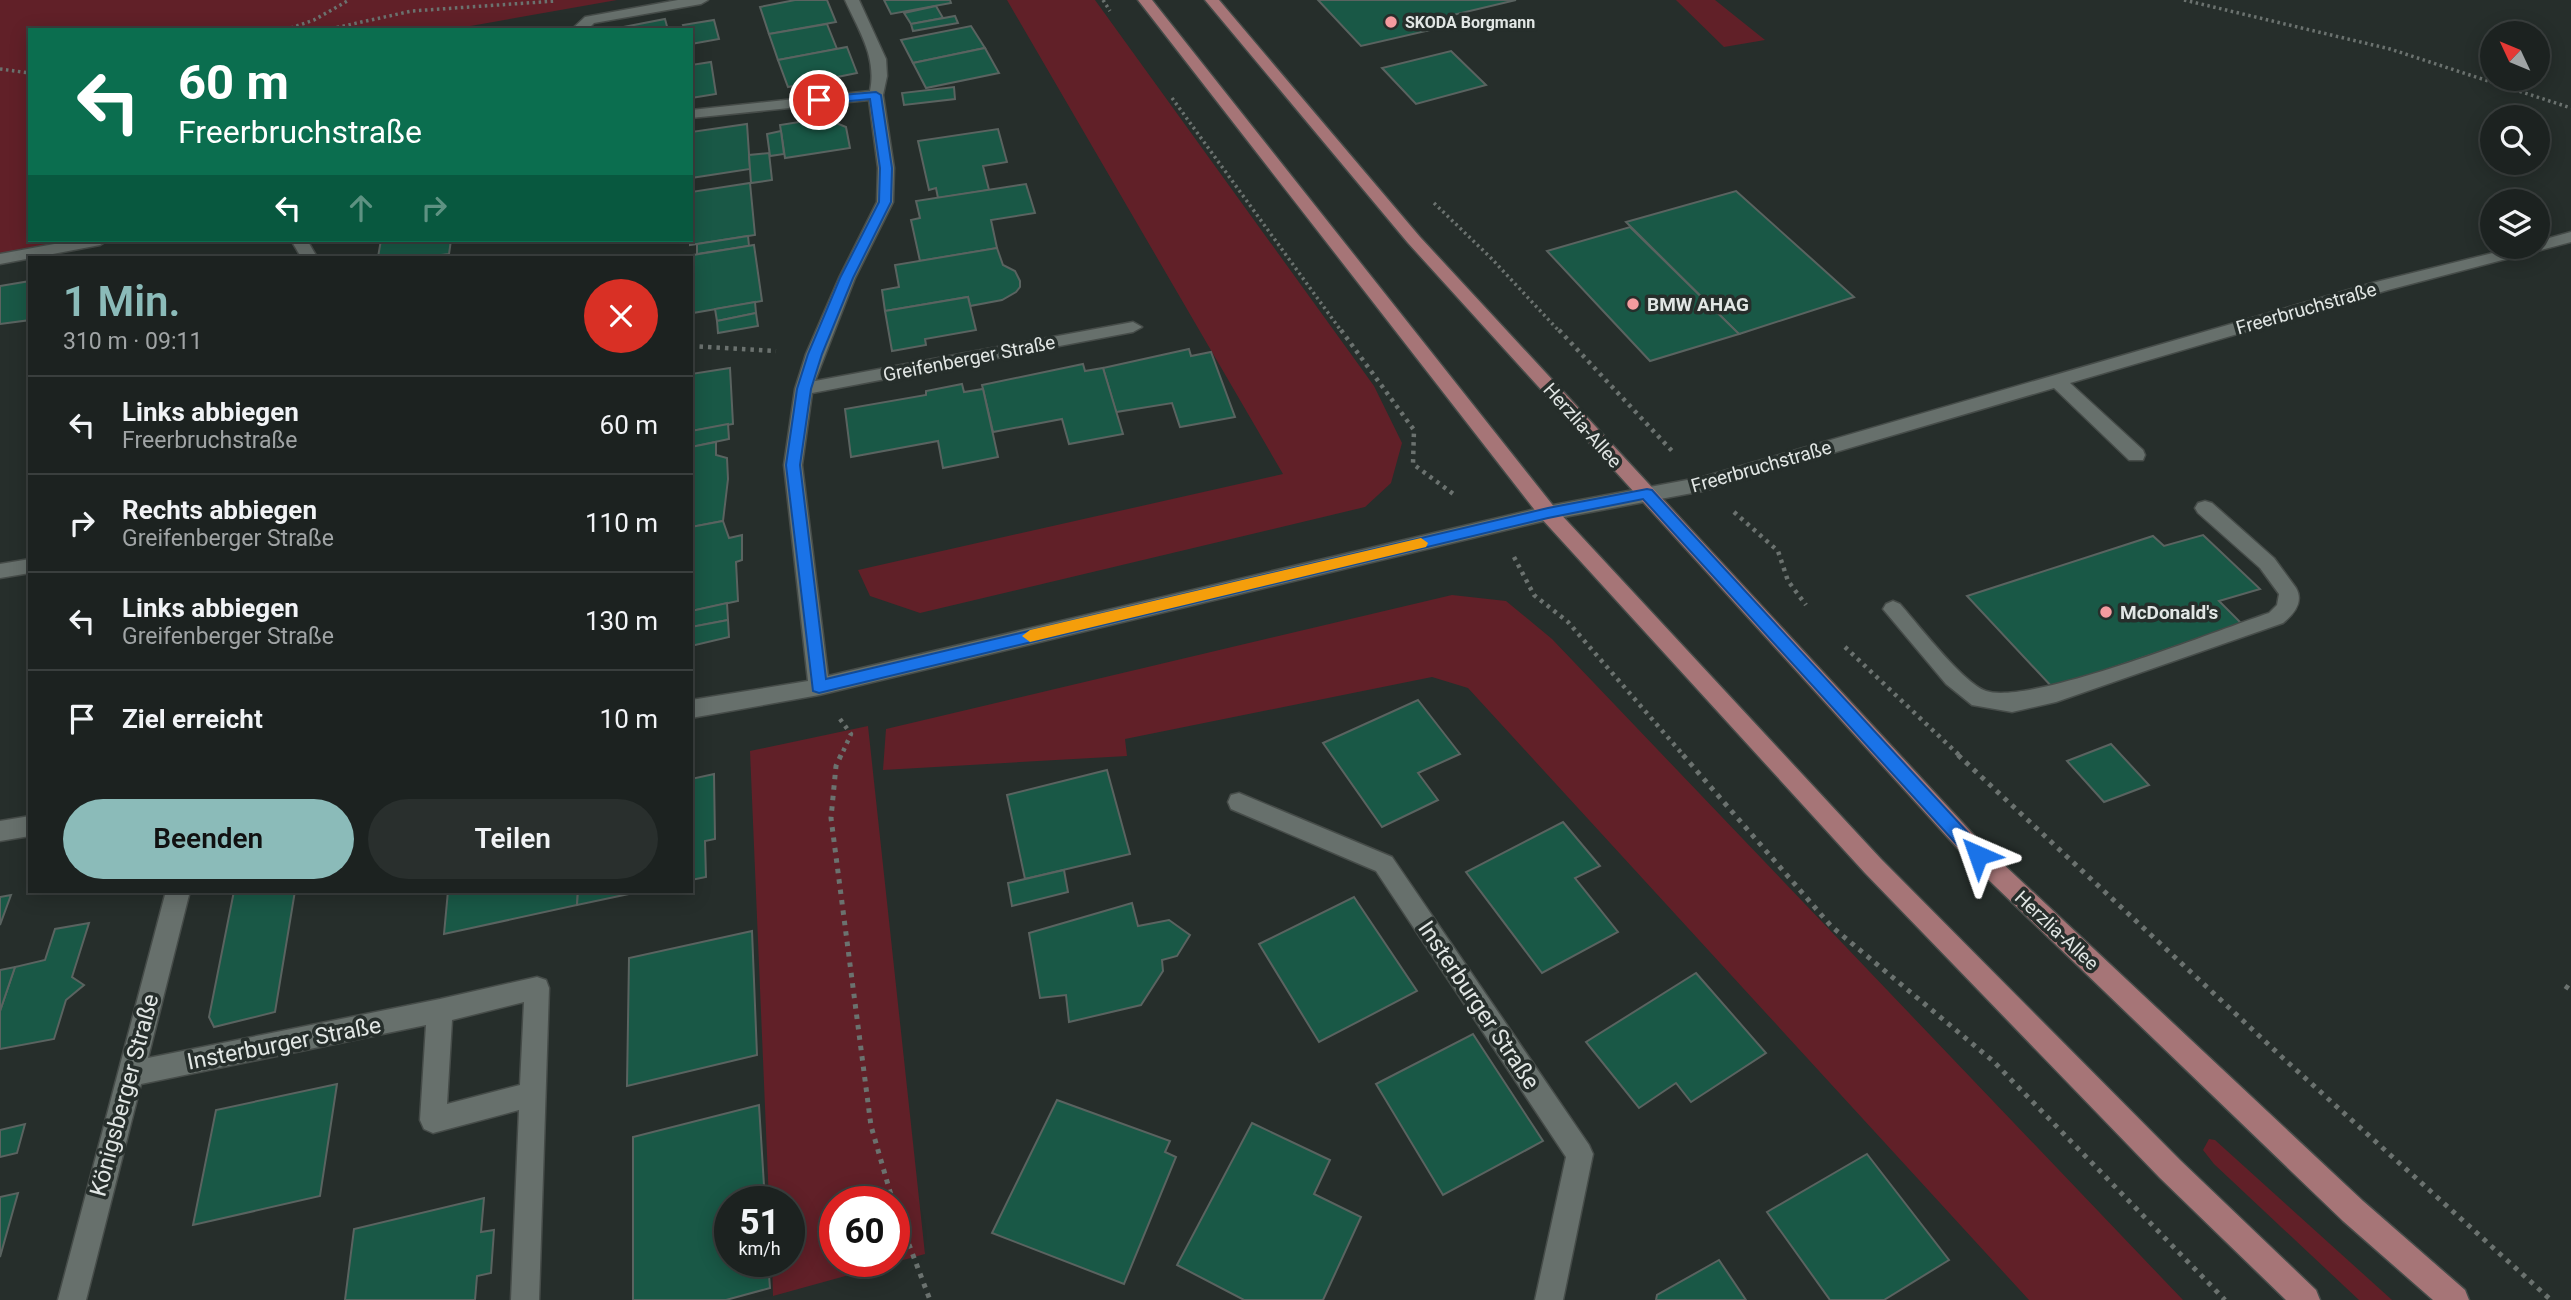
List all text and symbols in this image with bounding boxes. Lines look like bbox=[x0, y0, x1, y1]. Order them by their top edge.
place label: SKODA Borgmann bbox=[1405, 13, 1535, 32]
marker: SKODA Borgmann bbox=[1383, 14, 1399, 30]
north arrow bbox=[2480, 21, 2550, 91]
map controls bbox=[2480, 21, 2550, 259]
text: 60 m bbox=[178, 54, 289, 111]
icon: left bbox=[63, 56, 154, 147]
pin bbox=[789, 70, 849, 130]
icon: arrive bbox=[800, 81, 838, 119]
button: search bbox=[2480, 105, 2550, 175]
text: Freerbruchstraße bbox=[178, 113, 422, 151]
icon: left bbox=[269, 189, 307, 227]
icon: ahead bbox=[342, 189, 380, 227]
icon: right bbox=[415, 189, 453, 227]
button: layers bbox=[2480, 189, 2550, 259]
text: 1 Min. bbox=[63, 277, 181, 326]
street label: Freerbruchstraße bbox=[2233, 277, 2379, 340]
button: close bbox=[584, 279, 658, 353]
place label: BMW AHAG bbox=[1647, 293, 1749, 316]
marker: BMW AHAG bbox=[1625, 296, 1641, 312]
text: 310 m · 09:11 bbox=[63, 328, 202, 355]
street label: Greifenberger Straße bbox=[881, 331, 1057, 386]
street label: Herzlia-Allee bbox=[1539, 378, 1627, 472]
text: Links abbiegen bbox=[122, 397, 299, 427]
icon: left bbox=[63, 406, 101, 444]
text: 60 m bbox=[600, 410, 658, 440]
text: Freerbruchstraße bbox=[122, 427, 297, 454]
street label: Freerbruchstraße bbox=[1688, 435, 1834, 498]
text: Rechts abbiegen bbox=[122, 495, 317, 525]
icon: right bbox=[63, 504, 101, 542]
text: 110 m bbox=[585, 508, 658, 538]
text: Greifenberger Straße bbox=[122, 525, 334, 552]
text: Links abbiegen bbox=[122, 593, 299, 623]
place label: McDonald's bbox=[2120, 601, 2218, 624]
icon: left bbox=[63, 602, 101, 640]
marker: McDonald's bbox=[2098, 604, 2114, 620]
text: 130 m bbox=[585, 606, 658, 636]
text: Greifenberger Straße bbox=[122, 623, 334, 650]
icon: arrive bbox=[63, 700, 101, 738]
text: Ziel erreicht bbox=[122, 704, 263, 734]
text: 10 m bbox=[600, 704, 658, 734]
button: Beenden bbox=[63, 799, 354, 879]
button: Teilen bbox=[368, 799, 658, 879]
position arrow bbox=[1941, 818, 2015, 892]
street label: Herzlia-Allee bbox=[2010, 886, 2103, 975]
street label: Insterburger Straße bbox=[1412, 916, 1545, 1095]
street label: Königsberger Straße bbox=[84, 991, 165, 1199]
street label: Insterburger Straße bbox=[185, 1011, 383, 1076]
speed limit sign: 60 bbox=[819, 1186, 910, 1277]
text: 51 bbox=[739, 1202, 780, 1243]
text: km/h bbox=[738, 1238, 781, 1259]

